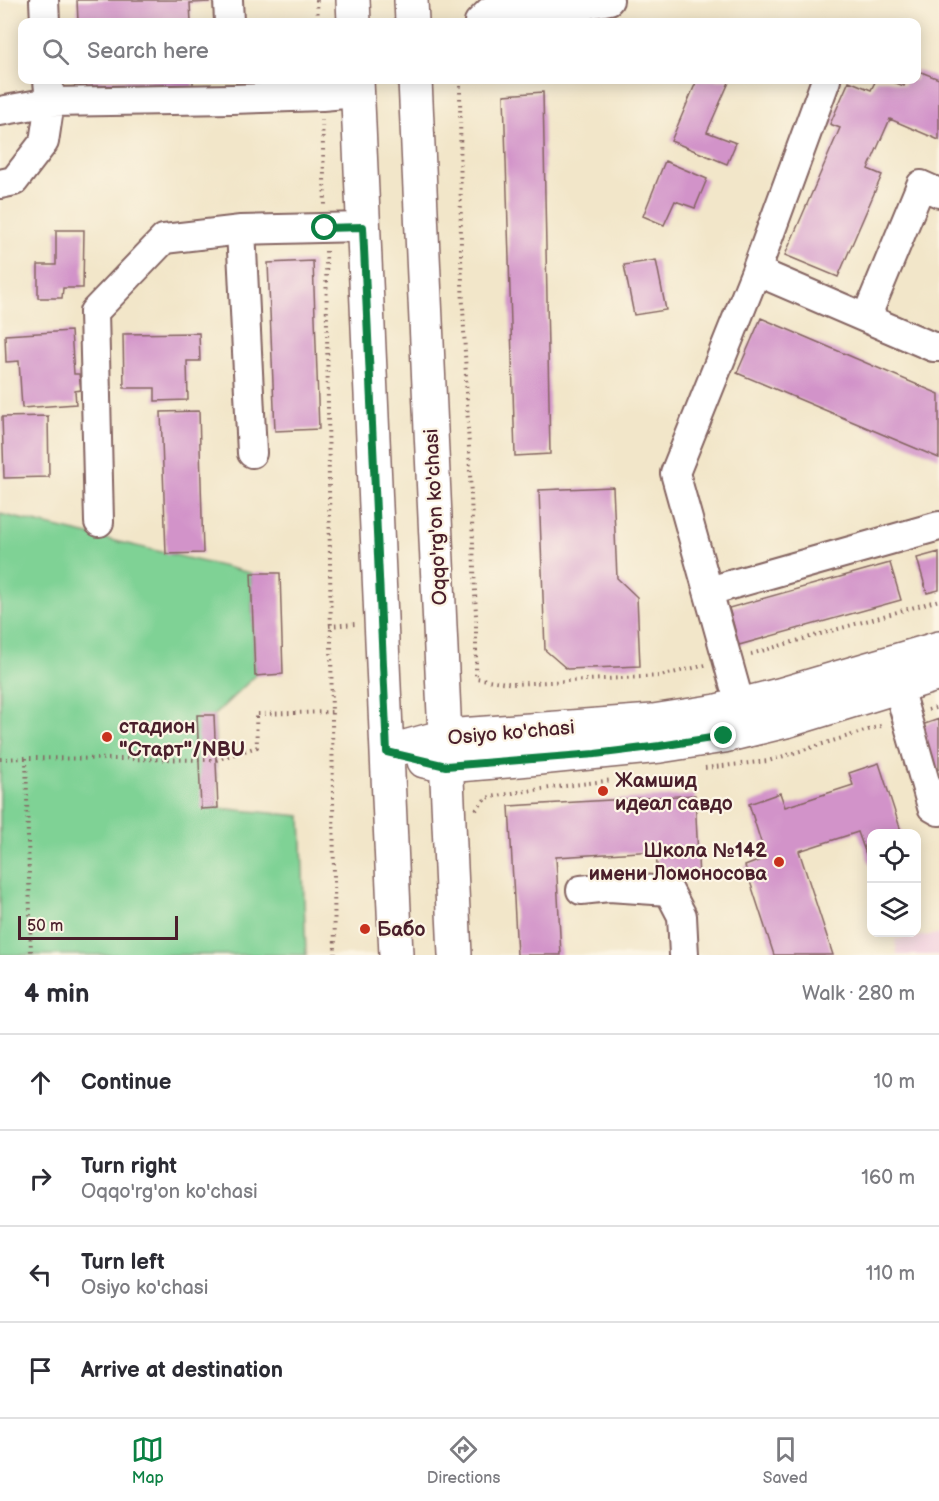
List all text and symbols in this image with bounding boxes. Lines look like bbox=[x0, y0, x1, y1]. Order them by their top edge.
search box bbox=[18, 18, 921, 84]
icon: search bbox=[39, 35, 72, 68]
text: Search here bbox=[87, 38, 209, 65]
route start bbox=[311, 214, 337, 240]
street label: Oqqo'rg'on ko'chasi bbox=[419, 428, 453, 606]
place label: стадион "Старт"/NBU bbox=[119, 715, 245, 762]
street label: Osiyo ko'chasi bbox=[447, 715, 576, 751]
route end bbox=[710, 722, 736, 748]
marker: стадион "Старт"/NBU bbox=[100, 730, 114, 744]
place label: Жамшид идеал савдо bbox=[615, 769, 733, 816]
marker: Жамшид идеал савдо bbox=[596, 784, 610, 798]
map controls bbox=[867, 829, 921, 937]
button: locate bbox=[867, 829, 921, 883]
place label: Школа №142 имени Ломоносова bbox=[589, 839, 767, 886]
marker: Школа №142 имени Ломоносова bbox=[772, 855, 786, 869]
button: layers bbox=[867, 883, 921, 937]
scale bar bbox=[18, 913, 178, 940]
text: 50 m bbox=[27, 917, 63, 936]
place label: Бабо bbox=[377, 918, 426, 942]
marker: Бабо bbox=[358, 922, 372, 936]
text: 4 min bbox=[24, 979, 89, 1010]
text: Walk · 280 m bbox=[802, 982, 915, 1006]
icon: ahead bbox=[24, 1066, 57, 1099]
text: Continue bbox=[81, 1069, 171, 1096]
text: 10 m bbox=[874, 1070, 915, 1094]
text: Turn right bbox=[81, 1153, 177, 1180]
icon: right bbox=[24, 1162, 57, 1195]
text: 160 m bbox=[861, 1166, 915, 1190]
text: Oqqo'rg'on ko'chasi bbox=[81, 1180, 258, 1204]
text: Turn left bbox=[81, 1249, 165, 1276]
icon: left bbox=[24, 1258, 57, 1291]
text: 110 m bbox=[866, 1262, 915, 1286]
text: Osiyo ko'chasi bbox=[81, 1276, 208, 1300]
icon: arrive bbox=[24, 1354, 57, 1387]
text: Arrive at destination bbox=[81, 1357, 283, 1384]
tab: Map bbox=[131, 1433, 164, 1488]
tab: Directions bbox=[427, 1433, 500, 1488]
tab: Saved bbox=[763, 1433, 808, 1488]

